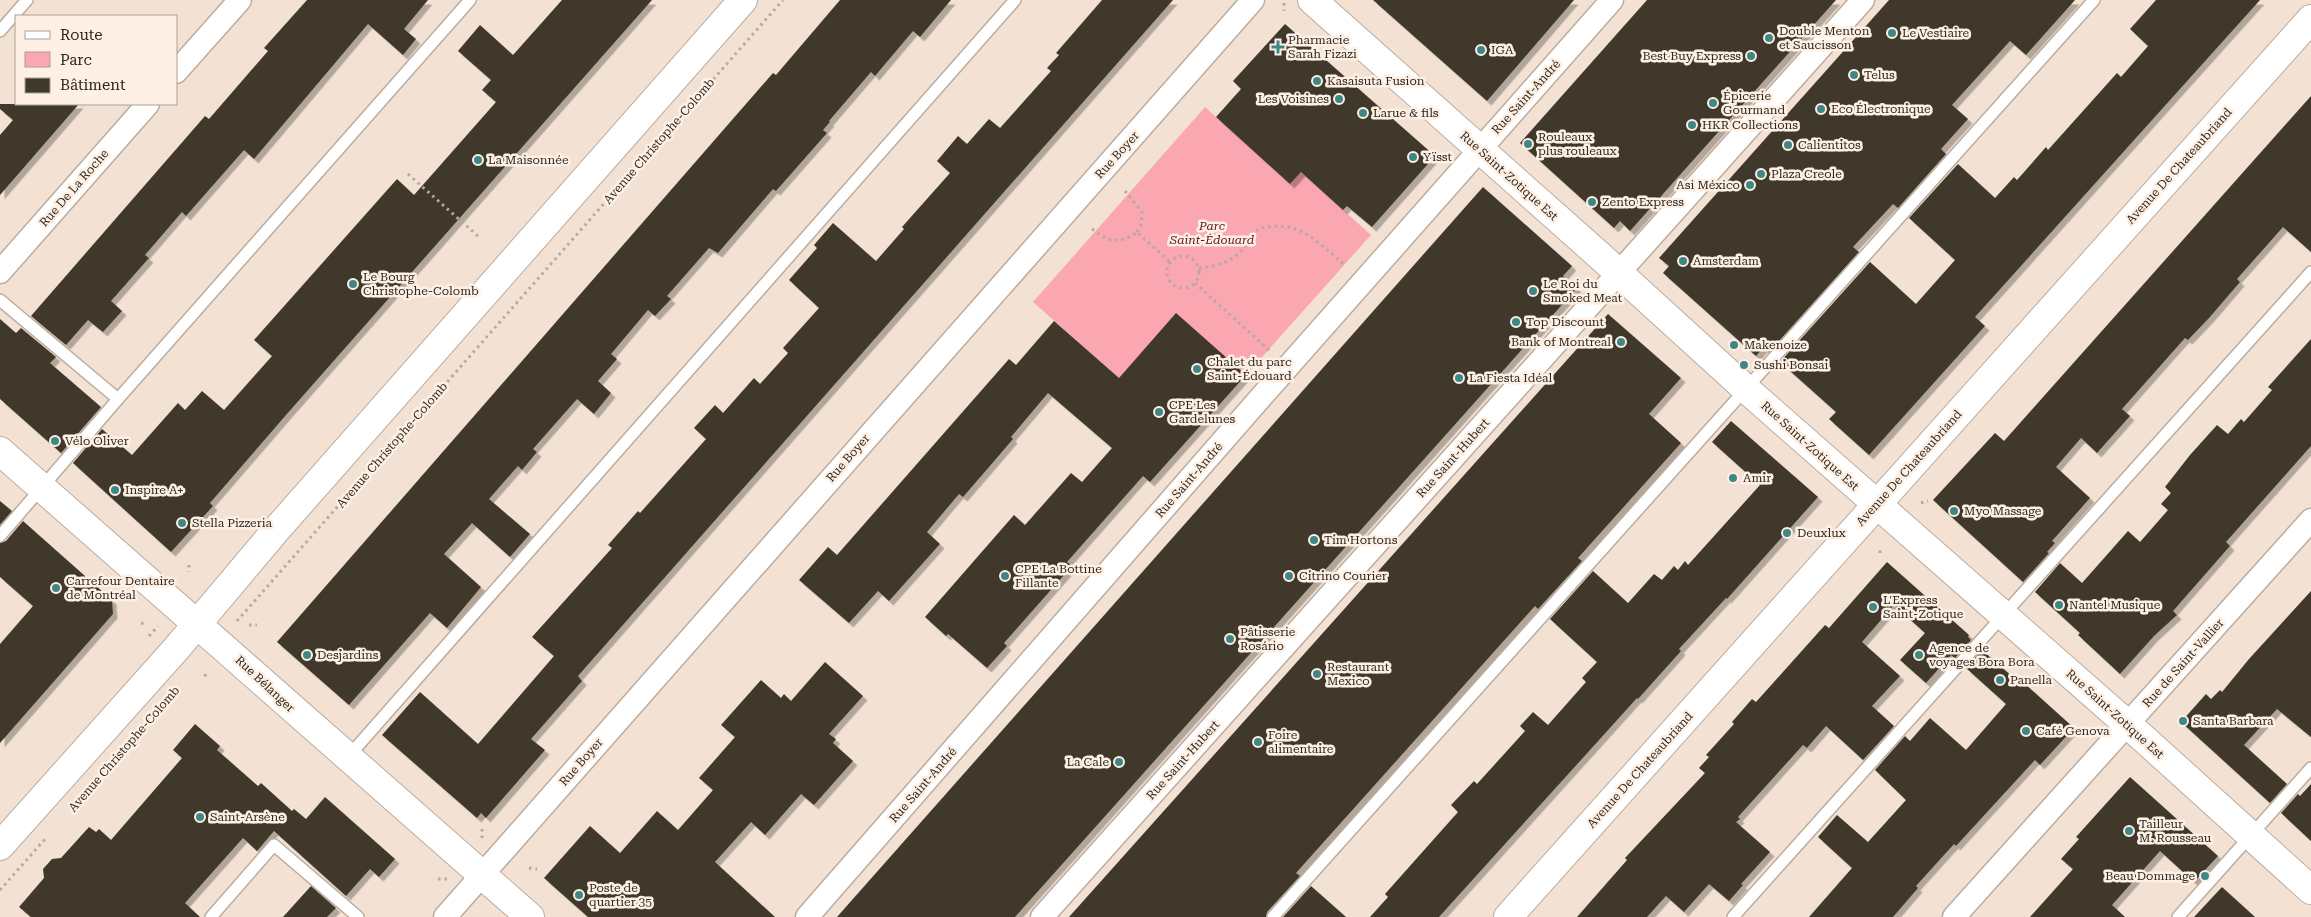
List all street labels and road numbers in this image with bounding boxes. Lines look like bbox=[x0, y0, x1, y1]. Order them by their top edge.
street label: Rue Saint-André bbox=[1489, 57, 1563, 137]
street label: Avenue Christophe-Colomb bbox=[601, 75, 718, 207]
street label: Avenue De Chateaubriand bbox=[2123, 105, 2235, 227]
street label: Rue Boyer bbox=[1092, 128, 1142, 182]
street label: Rue Saint-Zotique Est bbox=[1457, 128, 1561, 224]
street label: Rue De La Roche bbox=[37, 146, 112, 230]
street label: Avenue Christophe-Colomb bbox=[334, 379, 451, 511]
street label: Rue Saint-Zotique Est bbox=[1758, 398, 1862, 494]
street label: Avenue De Chateaubriand bbox=[1853, 407, 1965, 529]
street label: Rue Saint-Hubert bbox=[1414, 415, 1493, 501]
street label: Rue Boyer bbox=[823, 431, 873, 485]
street label: Rue Saint-André bbox=[1152, 439, 1226, 521]
street label: Rue de Saint-Vallier bbox=[2140, 616, 2226, 710]
street label: Rue Bélanger bbox=[233, 653, 298, 715]
street label: Rue Saint-Zotique Est bbox=[2063, 666, 2167, 762]
street label: Avenue Christophe-Colomb bbox=[66, 683, 183, 815]
street label: Avenue De Chateaubriand bbox=[1584, 709, 1696, 831]
street label: Rue Saint-Hubert bbox=[1144, 717, 1223, 803]
street label: Rue Boyer bbox=[556, 735, 606, 789]
street label: Rue Saint-André bbox=[886, 744, 960, 826]

